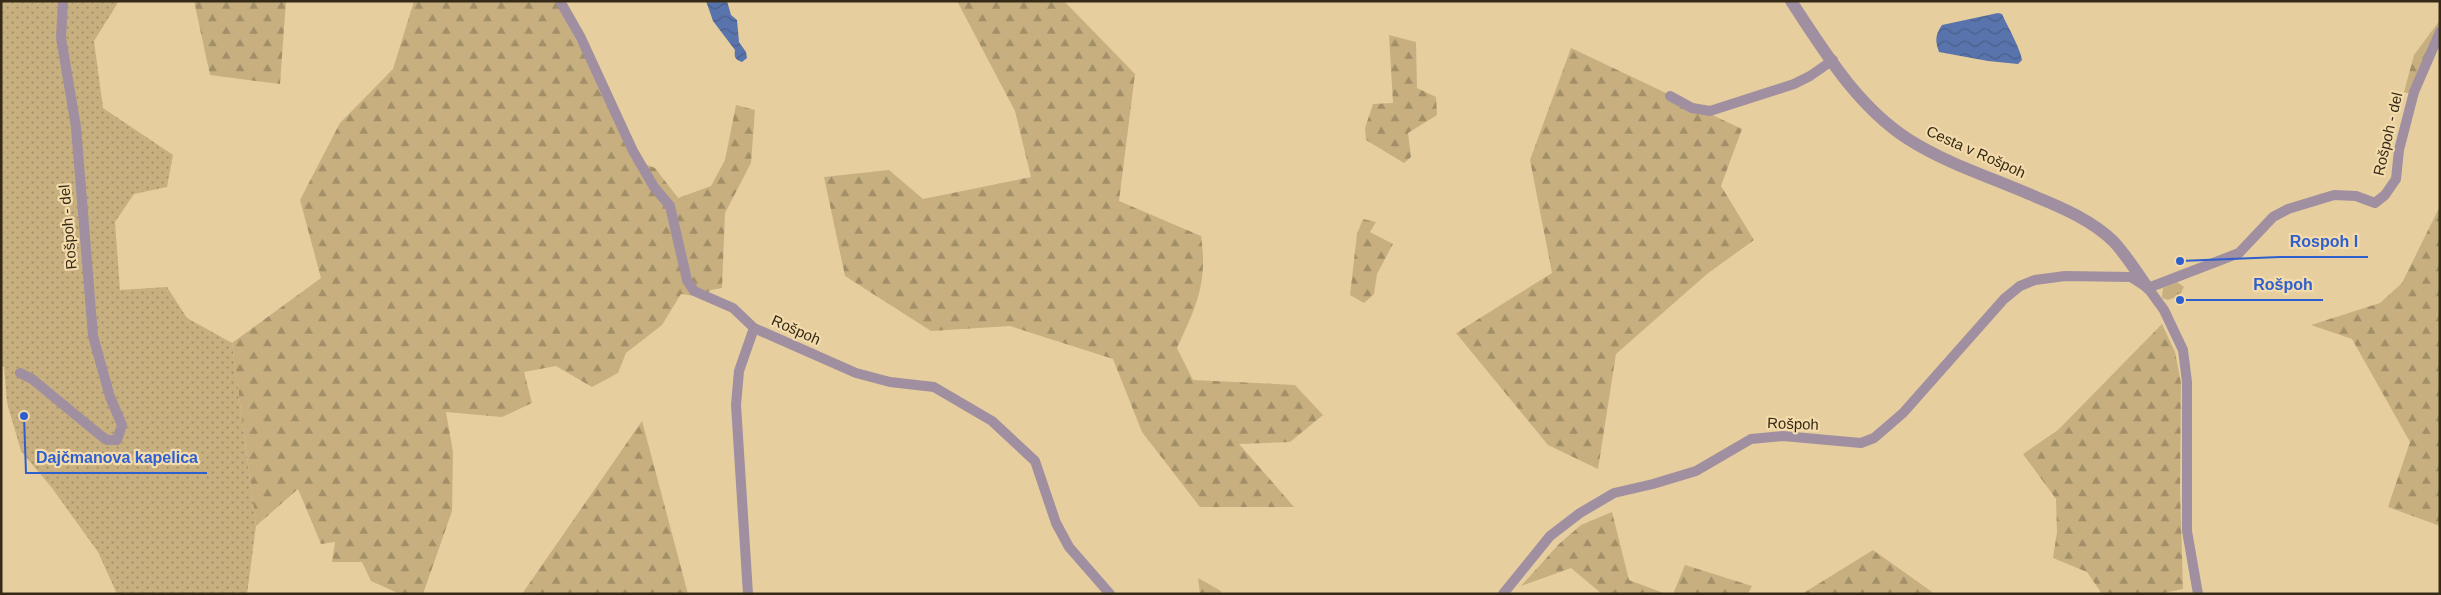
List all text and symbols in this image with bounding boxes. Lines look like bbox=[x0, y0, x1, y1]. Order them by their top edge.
street label: Rošpoh - del bbox=[2370, 91, 2405, 177]
street label: Cesta v Rošpoh bbox=[1924, 122, 2028, 181]
street label: Rošpoh - del bbox=[55, 184, 80, 270]
callout: Rospoh I bbox=[2280, 226, 2368, 257]
text: Rospoh I bbox=[2290, 233, 2358, 250]
callout: Rošpoh bbox=[2244, 269, 2323, 300]
text: Rošpoh bbox=[2253, 276, 2313, 293]
street label: Rošpoh bbox=[769, 311, 823, 348]
street label: Rošpoh bbox=[1767, 414, 1819, 433]
callout: Dajčmanova kapelica bbox=[26, 442, 207, 473]
text: Dajčmanova kapelica bbox=[36, 449, 198, 466]

